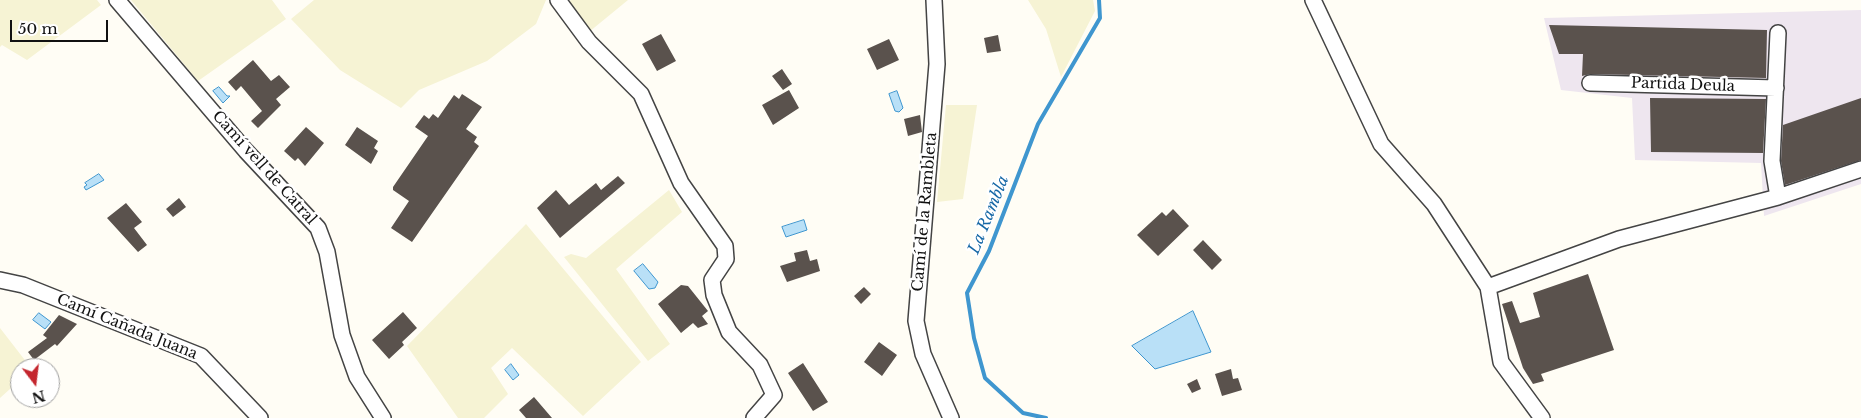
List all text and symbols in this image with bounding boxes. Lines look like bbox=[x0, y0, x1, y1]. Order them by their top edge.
scale bar bbox=[12, 10, 110, 42]
text: 50 m bbox=[18, 19, 58, 38]
street label: Partida Deula bbox=[1631, 74, 1735, 96]
street label: Camí vell de Catral bbox=[208, 107, 320, 229]
street label: Camí de la Rambleta bbox=[909, 132, 941, 292]
water label: La Rambla bbox=[965, 173, 1013, 257]
street label: Camí Cañada Juana bbox=[54, 291, 200, 363]
north arrow bbox=[10, 358, 60, 408]
text: N bbox=[30, 386, 47, 407]

